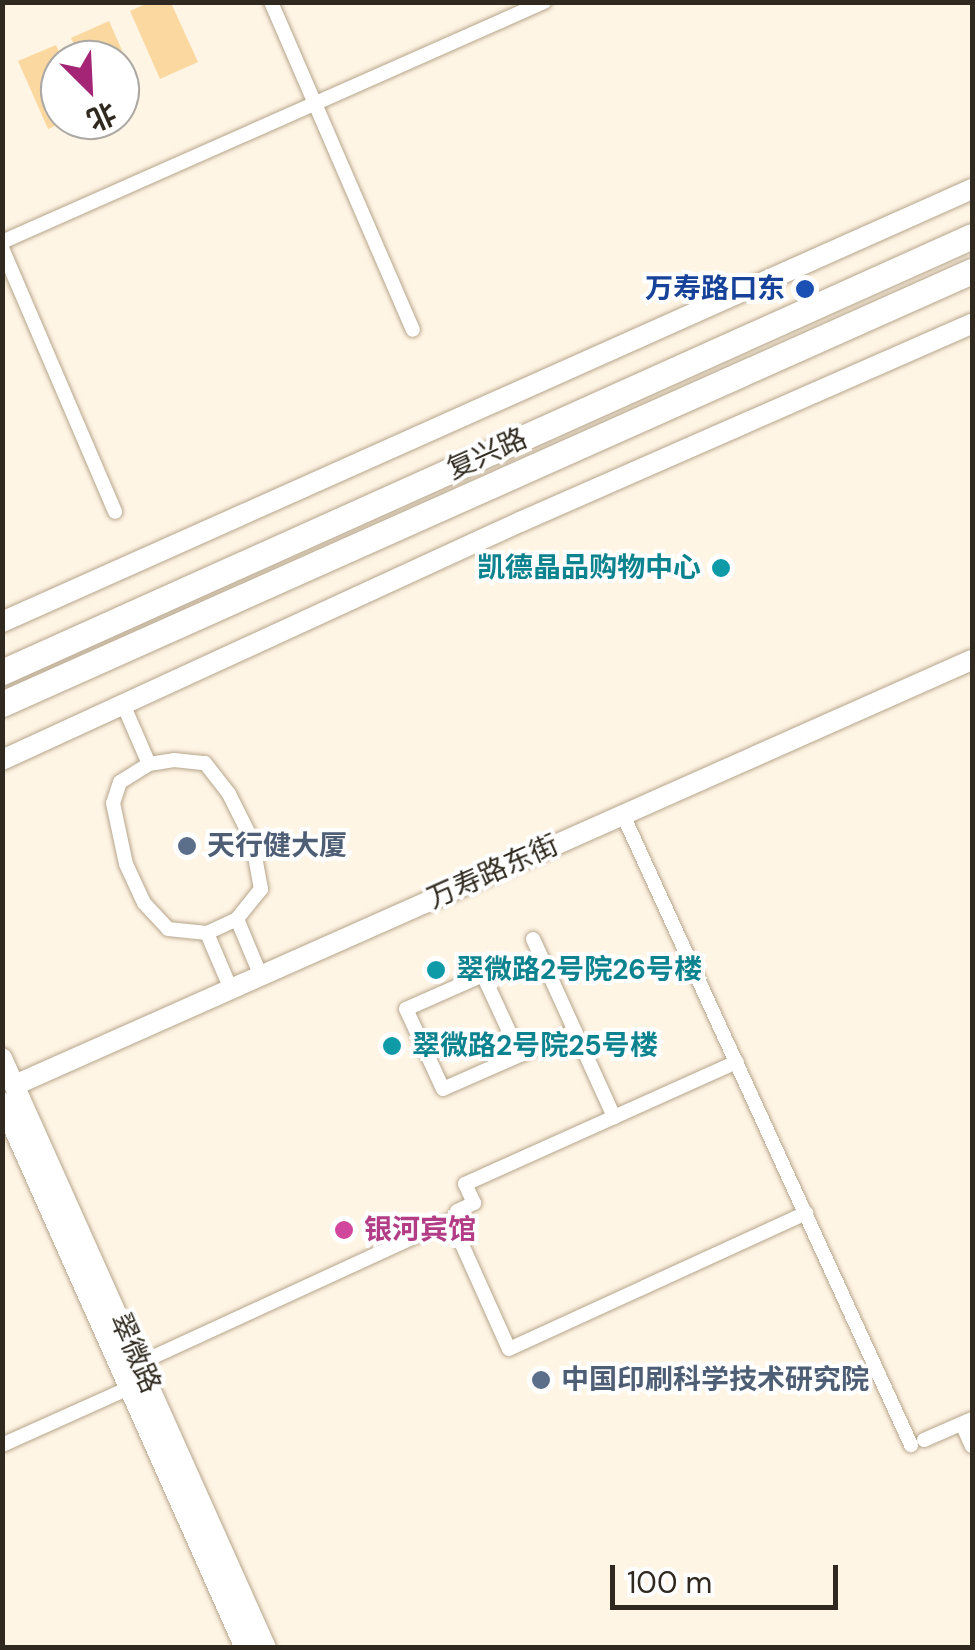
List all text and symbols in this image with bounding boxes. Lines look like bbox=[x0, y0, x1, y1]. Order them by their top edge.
north arrow bbox=[40, 40, 140, 140]
text: 北 bbox=[81, 93, 122, 139]
place label: 万寿路口东 bbox=[645, 272, 785, 306]
marker: 万寿路口东 bbox=[794, 278, 816, 300]
street label: 复兴路 bbox=[442, 422, 532, 486]
place label: 凯德晶品购物中心 bbox=[477, 551, 701, 585]
marker: 凯德晶品购物中心 bbox=[710, 557, 732, 579]
street label: 万寿路东街 bbox=[422, 828, 564, 916]
place label: 天行健大厦 bbox=[207, 829, 347, 863]
marker: 天行健大厦 bbox=[176, 835, 198, 857]
place label: 翠微路2号院26号楼 bbox=[456, 953, 702, 987]
marker: 翠微路2号院26号楼 bbox=[425, 959, 447, 981]
place label: 翠微路2号院25号楼 bbox=[412, 1029, 658, 1063]
marker: 翠微路2号院25号楼 bbox=[381, 1035, 403, 1057]
place label: 银河宾馆 bbox=[364, 1213, 476, 1247]
marker: 银河宾馆 bbox=[333, 1219, 355, 1241]
street label: 翠微路 bbox=[103, 1308, 167, 1398]
place label: 中国印刷科学技术研究院 bbox=[561, 1363, 869, 1397]
marker: 中国印刷科学技术研究院 bbox=[530, 1369, 552, 1391]
scale bar bbox=[615, 1545, 842, 1607]
text: 100 m bbox=[627, 1563, 712, 1602]

